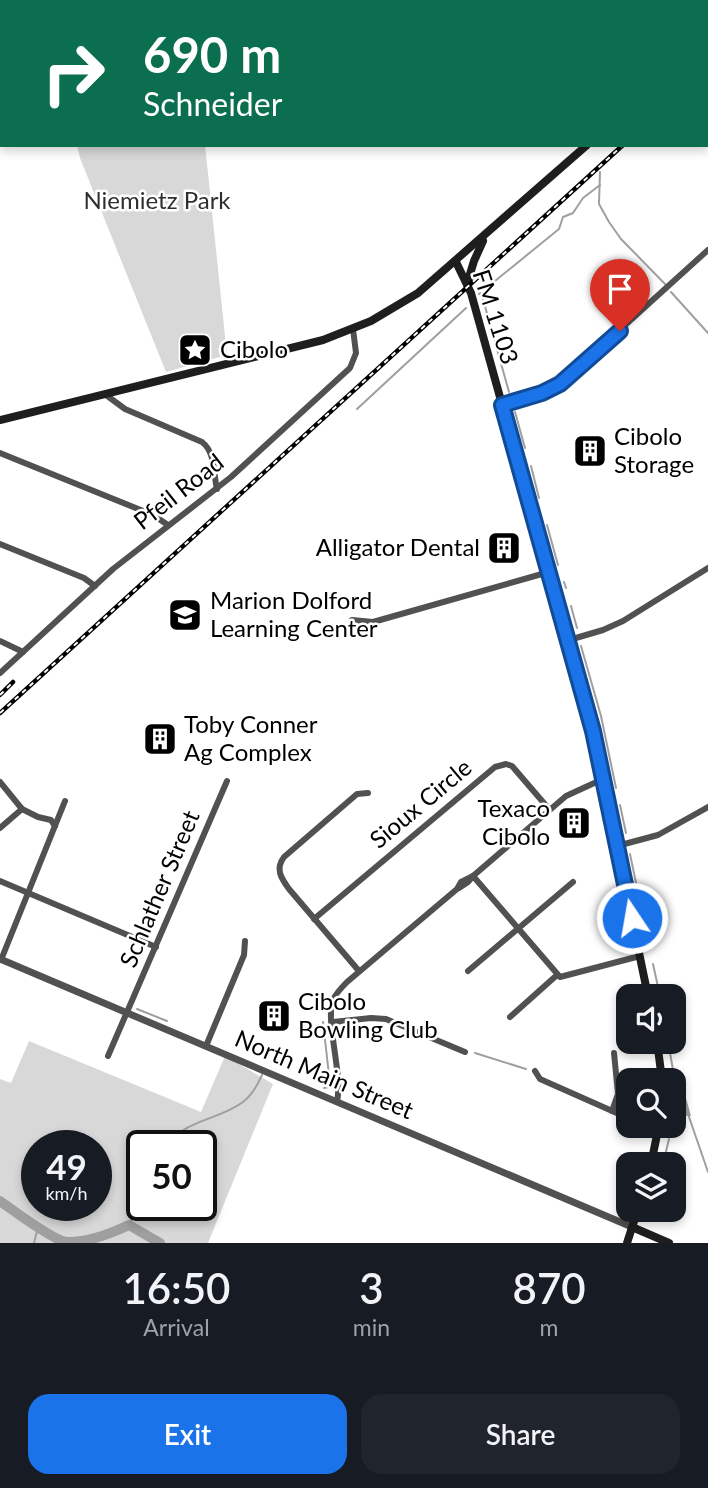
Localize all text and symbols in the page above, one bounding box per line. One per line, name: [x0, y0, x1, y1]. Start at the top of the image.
text: 690 m: [143, 25, 281, 83]
icon: right: [28, 28, 119, 119]
text: Schneider: [143, 84, 282, 123]
park label: Niemietz Park: [83, 185, 231, 214]
pin: [590, 259, 650, 331]
street label: FM 1103: [468, 266, 525, 367]
icon: arrive: [601, 270, 639, 308]
place icon: Cibolo: [176, 331, 214, 369]
place label: Cibolo: [220, 334, 288, 363]
place label: Cibolo Storage: [614, 421, 694, 478]
building icon: Cibolo Storage: [571, 432, 609, 470]
street label: Pfeil Road: [127, 447, 229, 535]
building icon: Alligator Dental: [485, 529, 523, 567]
place label: Alligator Dental: [316, 532, 480, 561]
place label: Marion Dolford Learning Center: [210, 585, 378, 642]
school or university icon: Marion Dolford Learning Center: [166, 596, 204, 634]
place label: Toby Conner Ag Complex: [184, 709, 318, 766]
building icon: Toby Conner Ag Complex: [141, 720, 179, 758]
street label: Sioux Circle: [363, 752, 477, 854]
place label: Texaco Cibolo: [478, 793, 550, 850]
building icon: Texaco Cibolo: [555, 804, 593, 842]
street label: Schlather Street: [113, 805, 205, 971]
position arrow: [595, 881, 669, 955]
map controls: [616, 984, 686, 1222]
button: sound: [616, 984, 686, 1054]
place label: Cibolo Bowling Club: [298, 986, 438, 1043]
building icon: Cibolo Bowling Club: [255, 997, 293, 1035]
street label: North Main Street: [231, 1023, 418, 1124]
button: search: [616, 1068, 686, 1138]
speed limit sign: 50: [126, 1130, 217, 1221]
text: 49: [46, 1145, 87, 1187]
button: layers: [616, 1152, 686, 1222]
text: km/h: [45, 1182, 88, 1204]
text: 16:50: [122, 1263, 230, 1313]
text: 3: [359, 1263, 384, 1313]
text: 870: [513, 1263, 586, 1313]
text: Arrival: [143, 1313, 210, 1341]
text: min: [353, 1313, 390, 1341]
text: m: [540, 1313, 559, 1341]
button: Exit: [28, 1394, 347, 1474]
button: Share: [361, 1394, 680, 1474]

